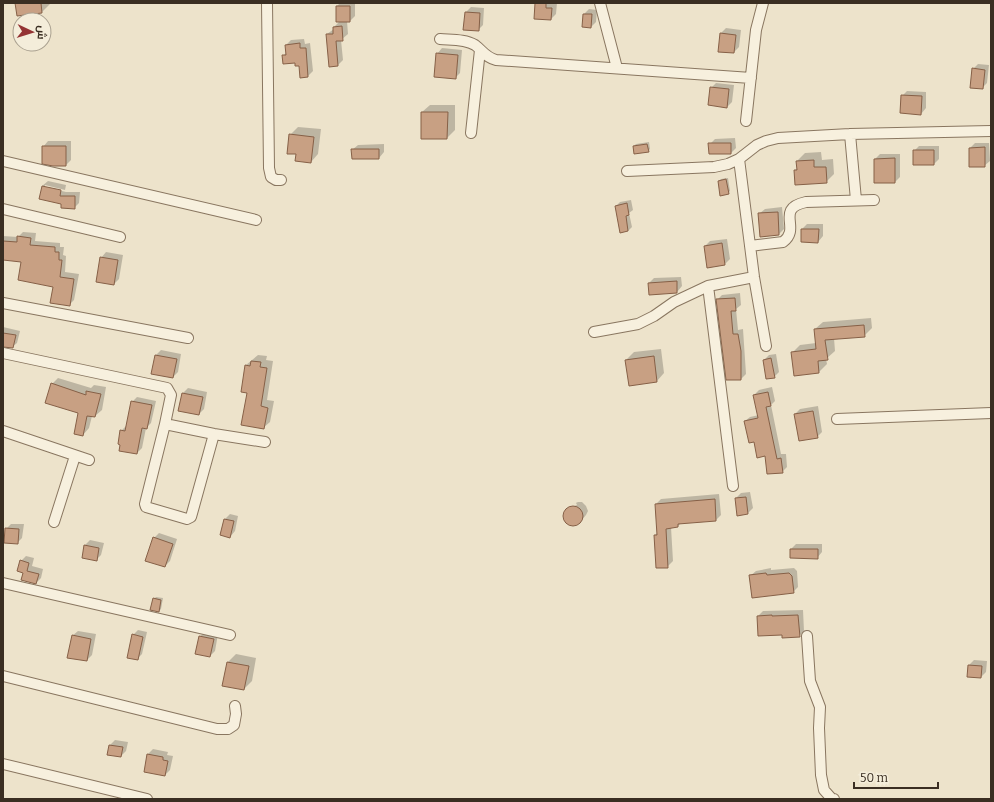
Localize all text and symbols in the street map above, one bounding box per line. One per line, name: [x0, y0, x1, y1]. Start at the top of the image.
north arrow: [12, 12, 52, 52]
text: ش: [35, 25, 48, 40]
scale bar: [854, 764, 938, 790]
text: 50 m: [860, 771, 889, 785]

